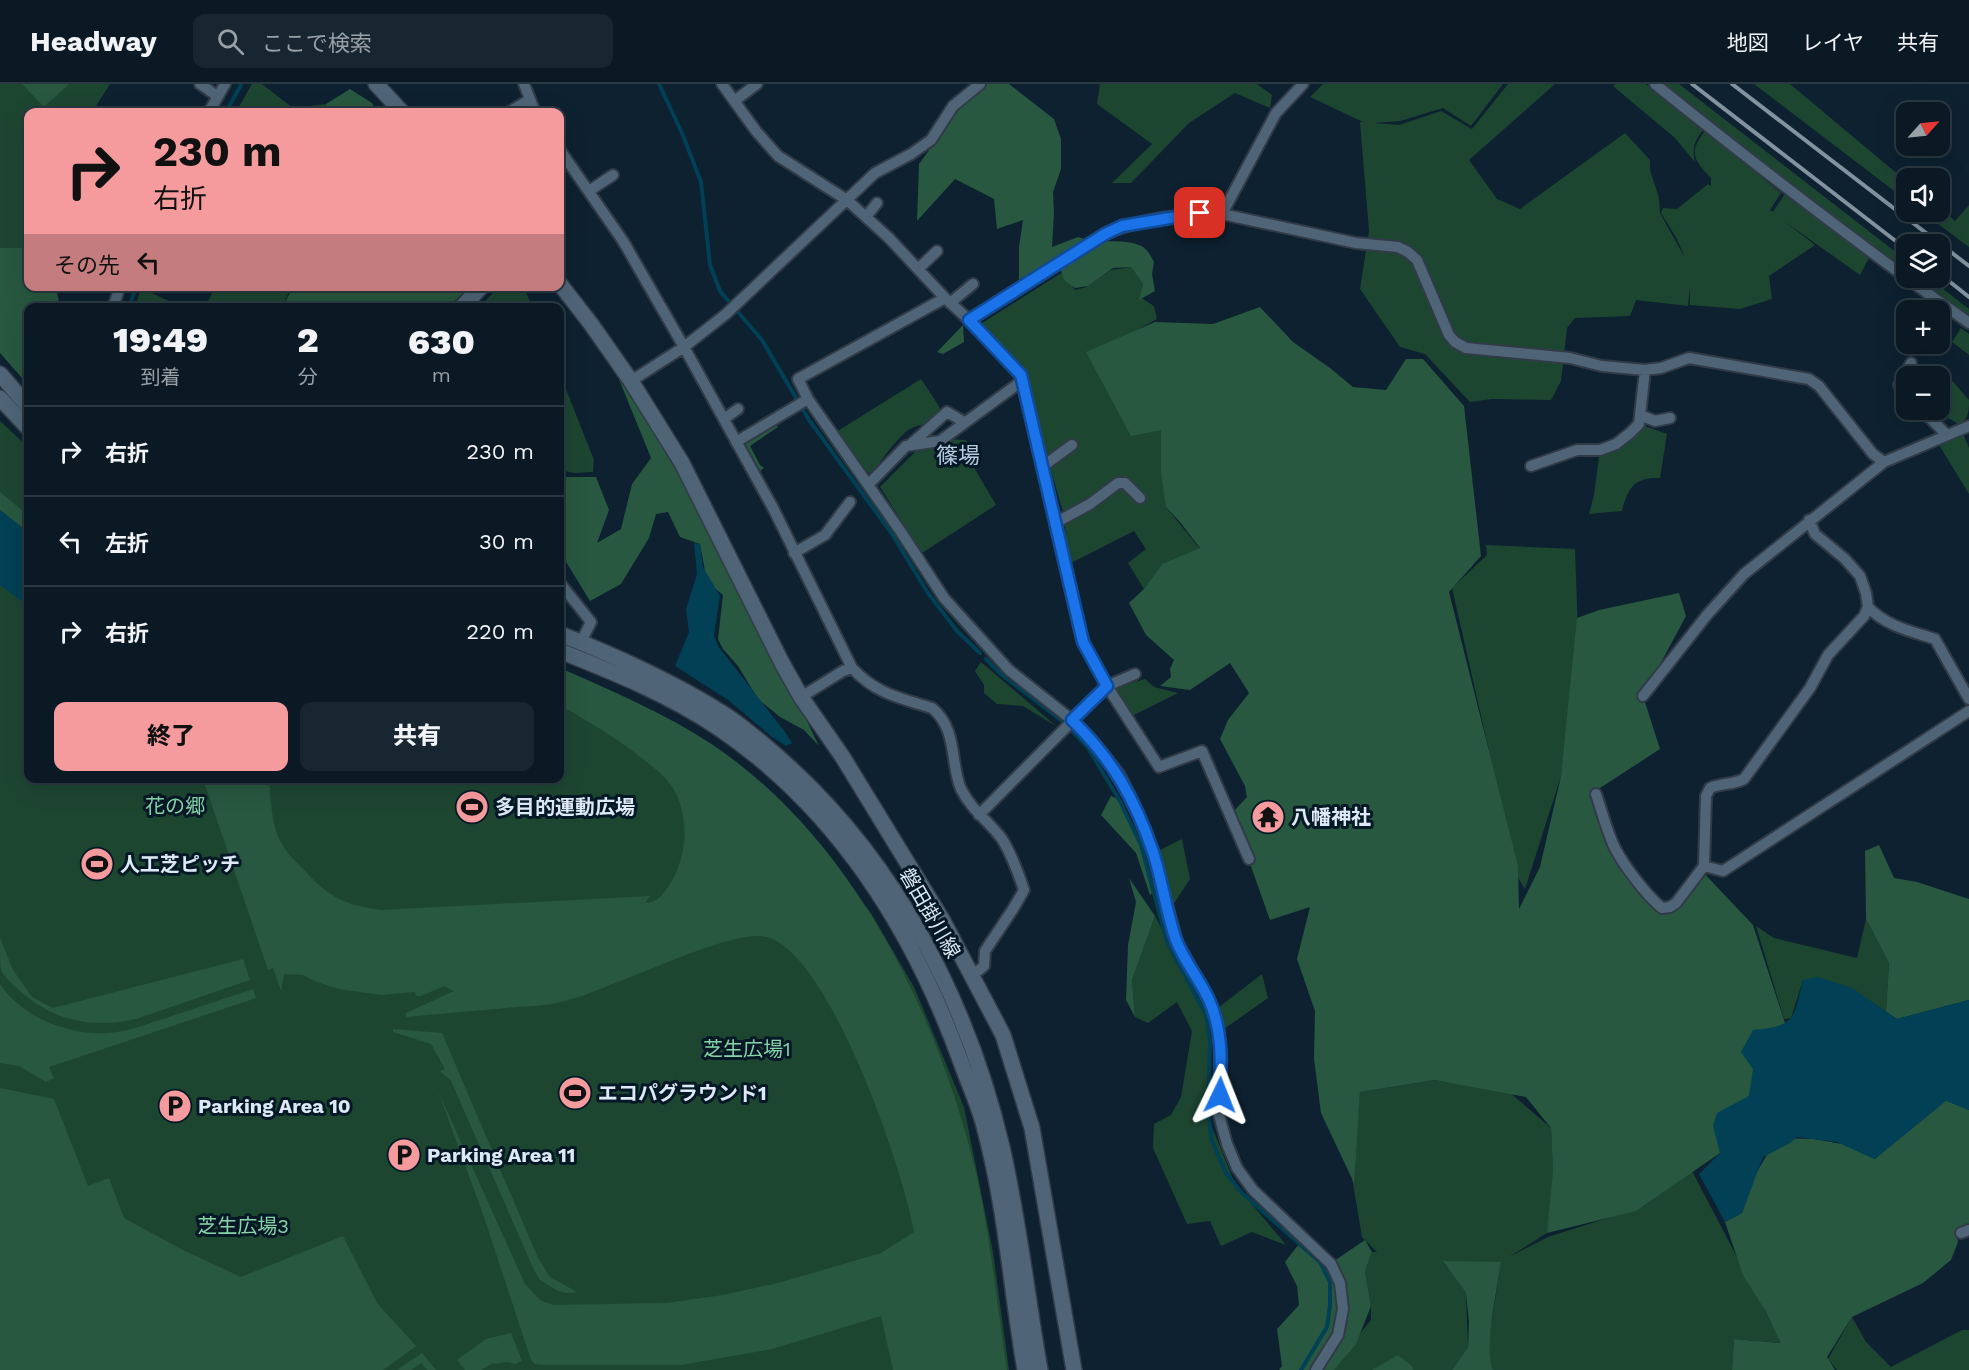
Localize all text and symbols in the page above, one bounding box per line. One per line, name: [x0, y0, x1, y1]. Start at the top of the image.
search box: [193, 14, 613, 68]
text: Headway: [30, 25, 157, 58]
icon: search: [214, 25, 247, 58]
text: 地図: [1727, 30, 1769, 55]
text: レイヤ: [1802, 30, 1864, 55]
text: 共有: [1897, 30, 1939, 55]
text: ここで検索: [262, 31, 372, 56]
north arrow: [1896, 102, 1950, 156]
map controls: [1896, 102, 1950, 420]
text: 230 m: [153, 127, 282, 176]
icon: right: [54, 132, 132, 210]
button: sound: [1896, 168, 1950, 222]
text: 右折: [153, 183, 207, 215]
pin: [1174, 187, 1225, 238]
icon: arrive: [1183, 196, 1216, 229]
button: layers: [1896, 234, 1950, 288]
icon: left: [132, 246, 165, 279]
text: その先: [54, 253, 120, 278]
button: +: [1896, 300, 1950, 354]
text: 19:49: [113, 319, 208, 361]
text: 2: [297, 319, 319, 361]
text: 630: [408, 321, 475, 363]
text: m: [432, 363, 451, 387]
text: 到着: [141, 365, 181, 389]
text: 分: [298, 365, 318, 389]
button: −: [1896, 366, 1950, 420]
icon: right: [54, 435, 87, 468]
text: 230 m: [466, 439, 534, 464]
text: 右折: [105, 441, 149, 466]
district label: 篠場: [936, 443, 980, 468]
icon: left: [54, 525, 87, 558]
text: 30 m: [479, 529, 534, 554]
text: 左折: [105, 531, 149, 556]
icon: right: [54, 615, 87, 648]
text: 220 m: [466, 619, 534, 644]
text: 右折: [105, 621, 149, 646]
button: 終了: [54, 702, 288, 771]
button: 共有: [300, 702, 534, 771]
sports icon: 多目的運動広場: [454, 789, 490, 825]
park label: 花の郷: [145, 794, 205, 818]
place label: 多目的運動広場: [495, 795, 635, 819]
temple icon: 八幡神社: [1250, 799, 1286, 835]
place label: 八幡神社: [1291, 805, 1371, 829]
sports icon: 人工芝ピッチ: [79, 846, 115, 882]
place label: 人工芝ピッチ: [120, 852, 240, 876]
street label: 磐田掛川線: [895, 864, 965, 962]
park label: 芝生広場1: [703, 1037, 791, 1061]
position arrow: [1188, 1063, 1252, 1127]
sports icon: エコパグラウンド1: [557, 1075, 593, 1111]
place label: エコパグラウンド1: [598, 1081, 767, 1105]
parking icon: Parking Area 10: [157, 1088, 193, 1124]
place label: Parking Area 10: [198, 1094, 351, 1118]
parking icon: Parking Area 11: [386, 1137, 422, 1173]
place label: Parking Area 11: [427, 1143, 575, 1167]
park label: 芝生広場3: [197, 1214, 289, 1238]

